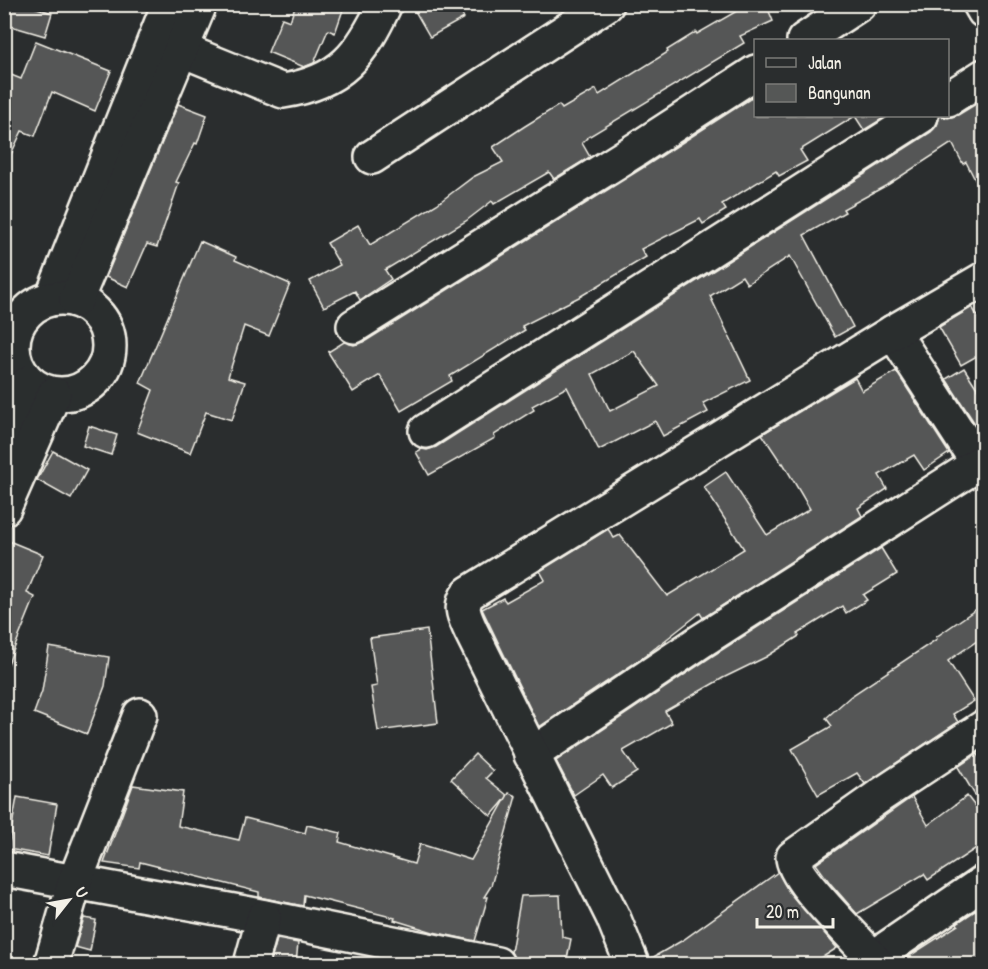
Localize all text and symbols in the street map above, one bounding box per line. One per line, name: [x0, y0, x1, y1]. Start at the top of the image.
legend: [754, 39, 949, 117]
text: Jalan: [808, 50, 842, 75]
text: Bangunan: [808, 80, 871, 105]
north arrow: [39, 870, 99, 930]
text: U: [70, 883, 94, 902]
scale bar: [757, 891, 834, 929]
text: 20 m: [766, 899, 799, 924]

